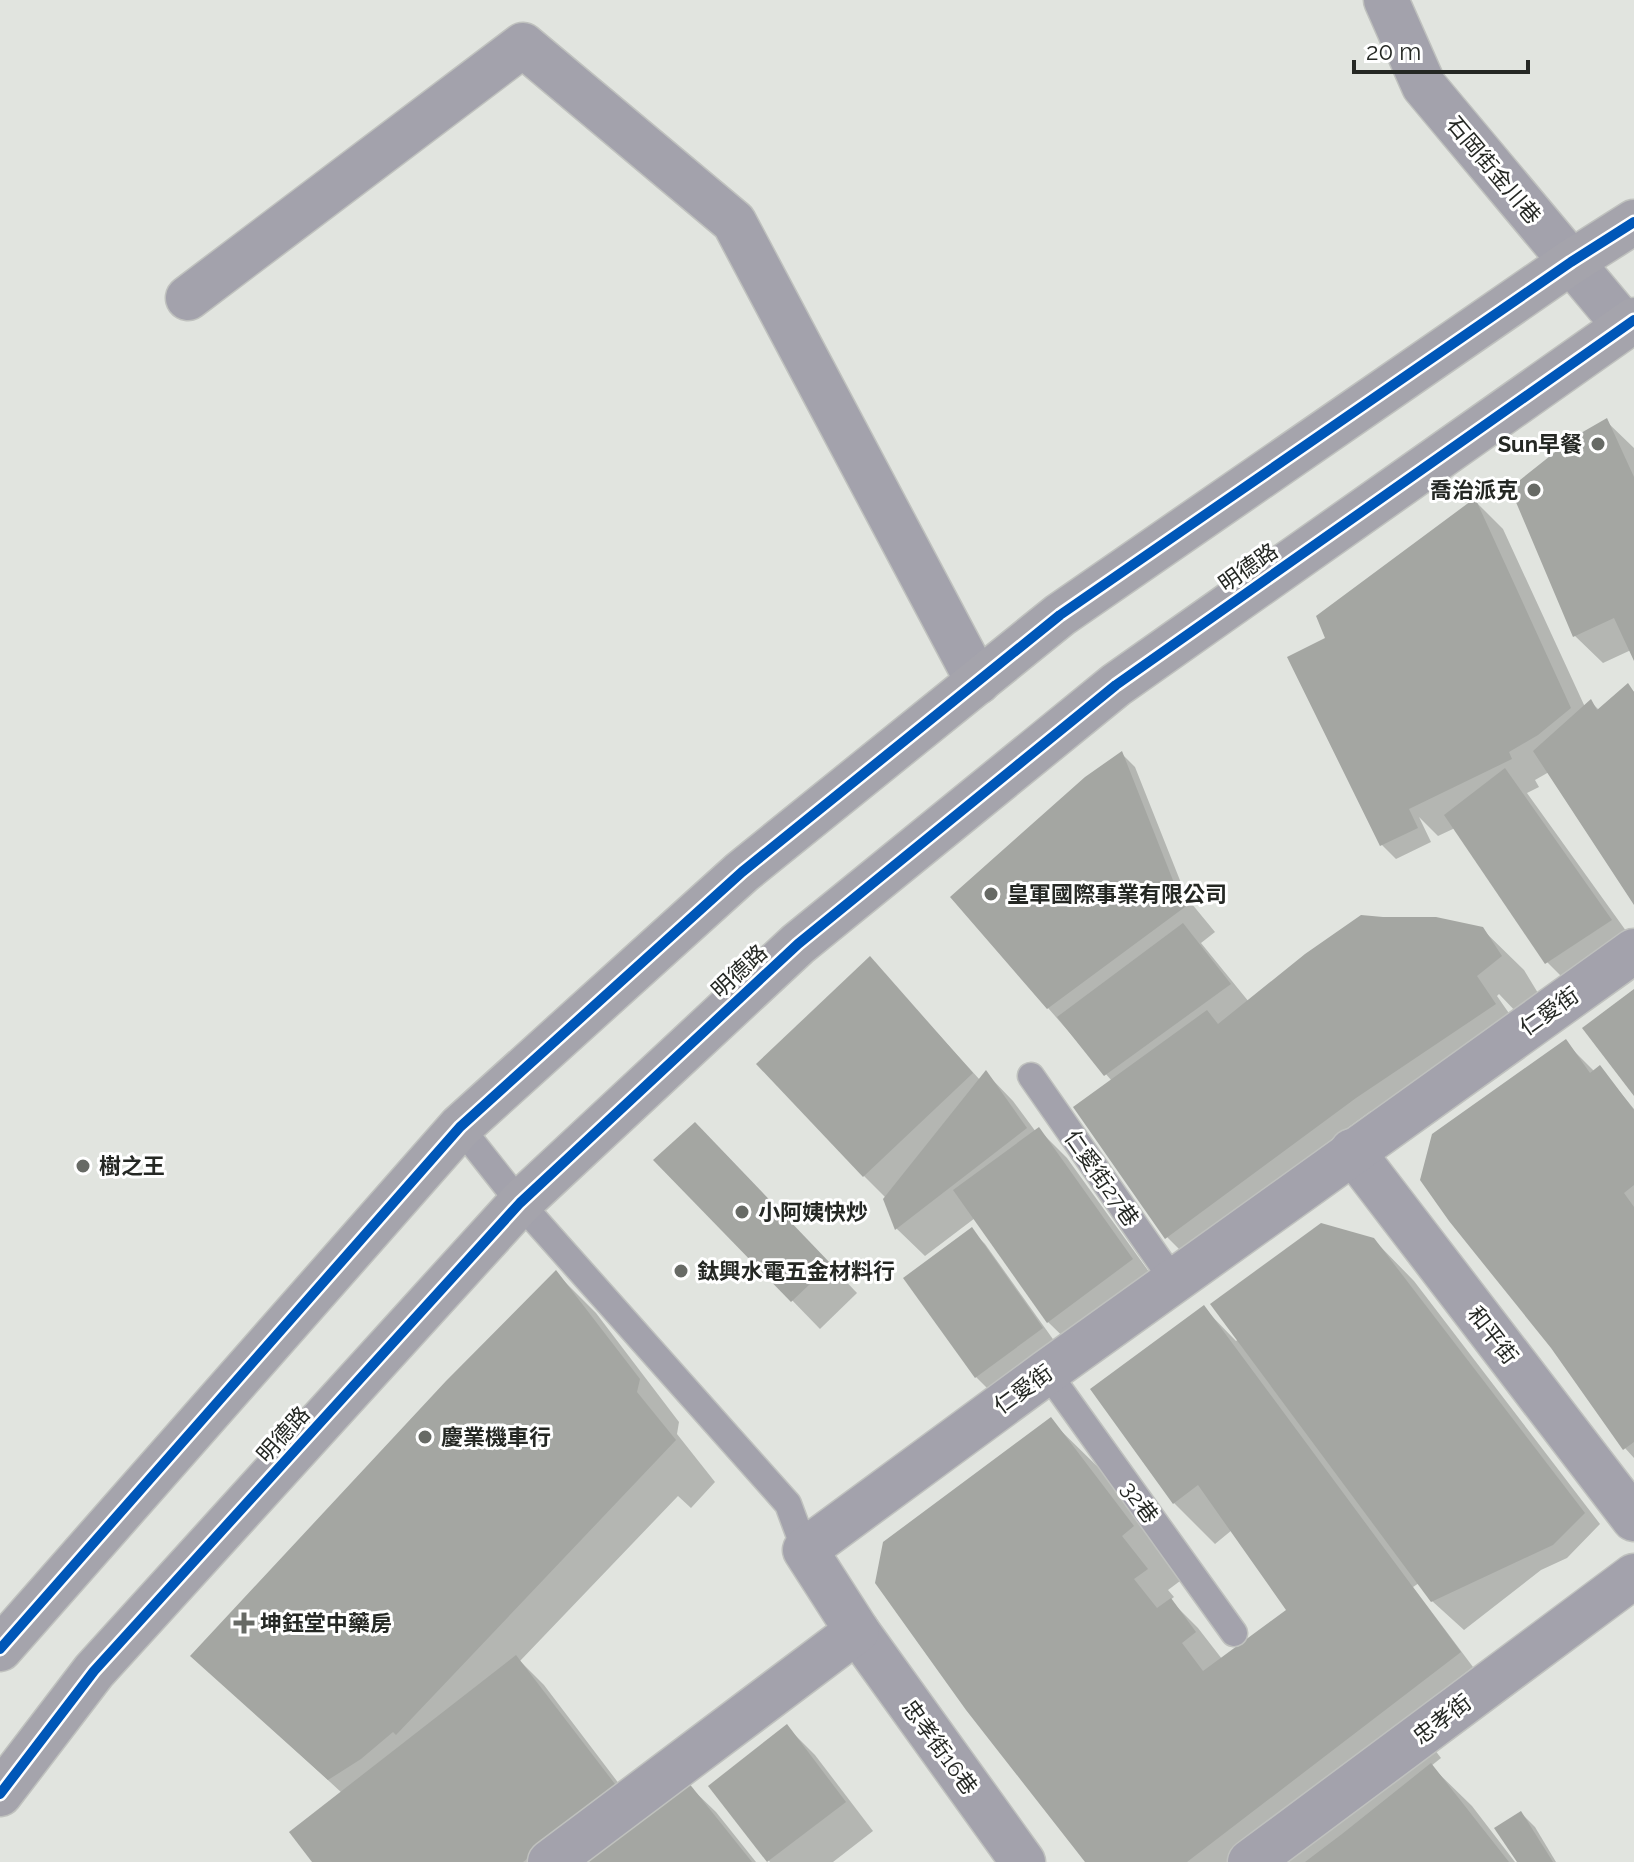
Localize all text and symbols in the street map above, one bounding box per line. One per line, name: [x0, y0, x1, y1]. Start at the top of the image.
scale bar: [1354, 24, 1528, 74]
text: 20 m: [1366, 37, 1421, 66]
street label: 石岡街金川巷: [1442, 111, 1546, 229]
place label: Sun早餐: [1498, 431, 1582, 457]
marker: Sun早餐: [1589, 435, 1607, 453]
place label: 喬治派克: [1430, 477, 1518, 503]
marker: 喬治派克: [1525, 481, 1543, 499]
street label: 明德路: [1214, 537, 1282, 597]
place label: 皇軍國際事業有限公司: [1007, 881, 1227, 907]
marker: 皇軍國際事業有限公司: [982, 885, 1000, 903]
street label: 明德路: [706, 939, 772, 1003]
street label: 仁愛街: [1515, 981, 1583, 1041]
street label: 仁愛街27巷: [1059, 1125, 1145, 1231]
place label: 樹之王: [99, 1153, 165, 1179]
marker: 樹之王: [74, 1157, 92, 1175]
place label: 小阿姨快炒: [758, 1199, 868, 1225]
marker: 小阿姨快炒: [733, 1203, 751, 1221]
place label: 鈦興水電五金材料行: [697, 1258, 895, 1284]
marker: 鈦興水電五金材料行: [672, 1262, 690, 1280]
street label: 和平街: [1462, 1301, 1524, 1369]
street label: 仁愛街: [989, 1359, 1057, 1419]
street label: 明德路: [251, 1401, 315, 1467]
place label: 慶業機車行: [441, 1424, 551, 1450]
marker: 慶業機車行: [416, 1428, 434, 1446]
street label: 32巷: [1116, 1476, 1164, 1528]
place label: 坤鈺堂中藥房: [260, 1610, 392, 1636]
marker: 坤鈺堂中藥房: [235, 1614, 253, 1632]
street label: 忠孝街: [1408, 1689, 1476, 1749]
street label: 忠孝街16巷: [897, 1695, 983, 1799]

